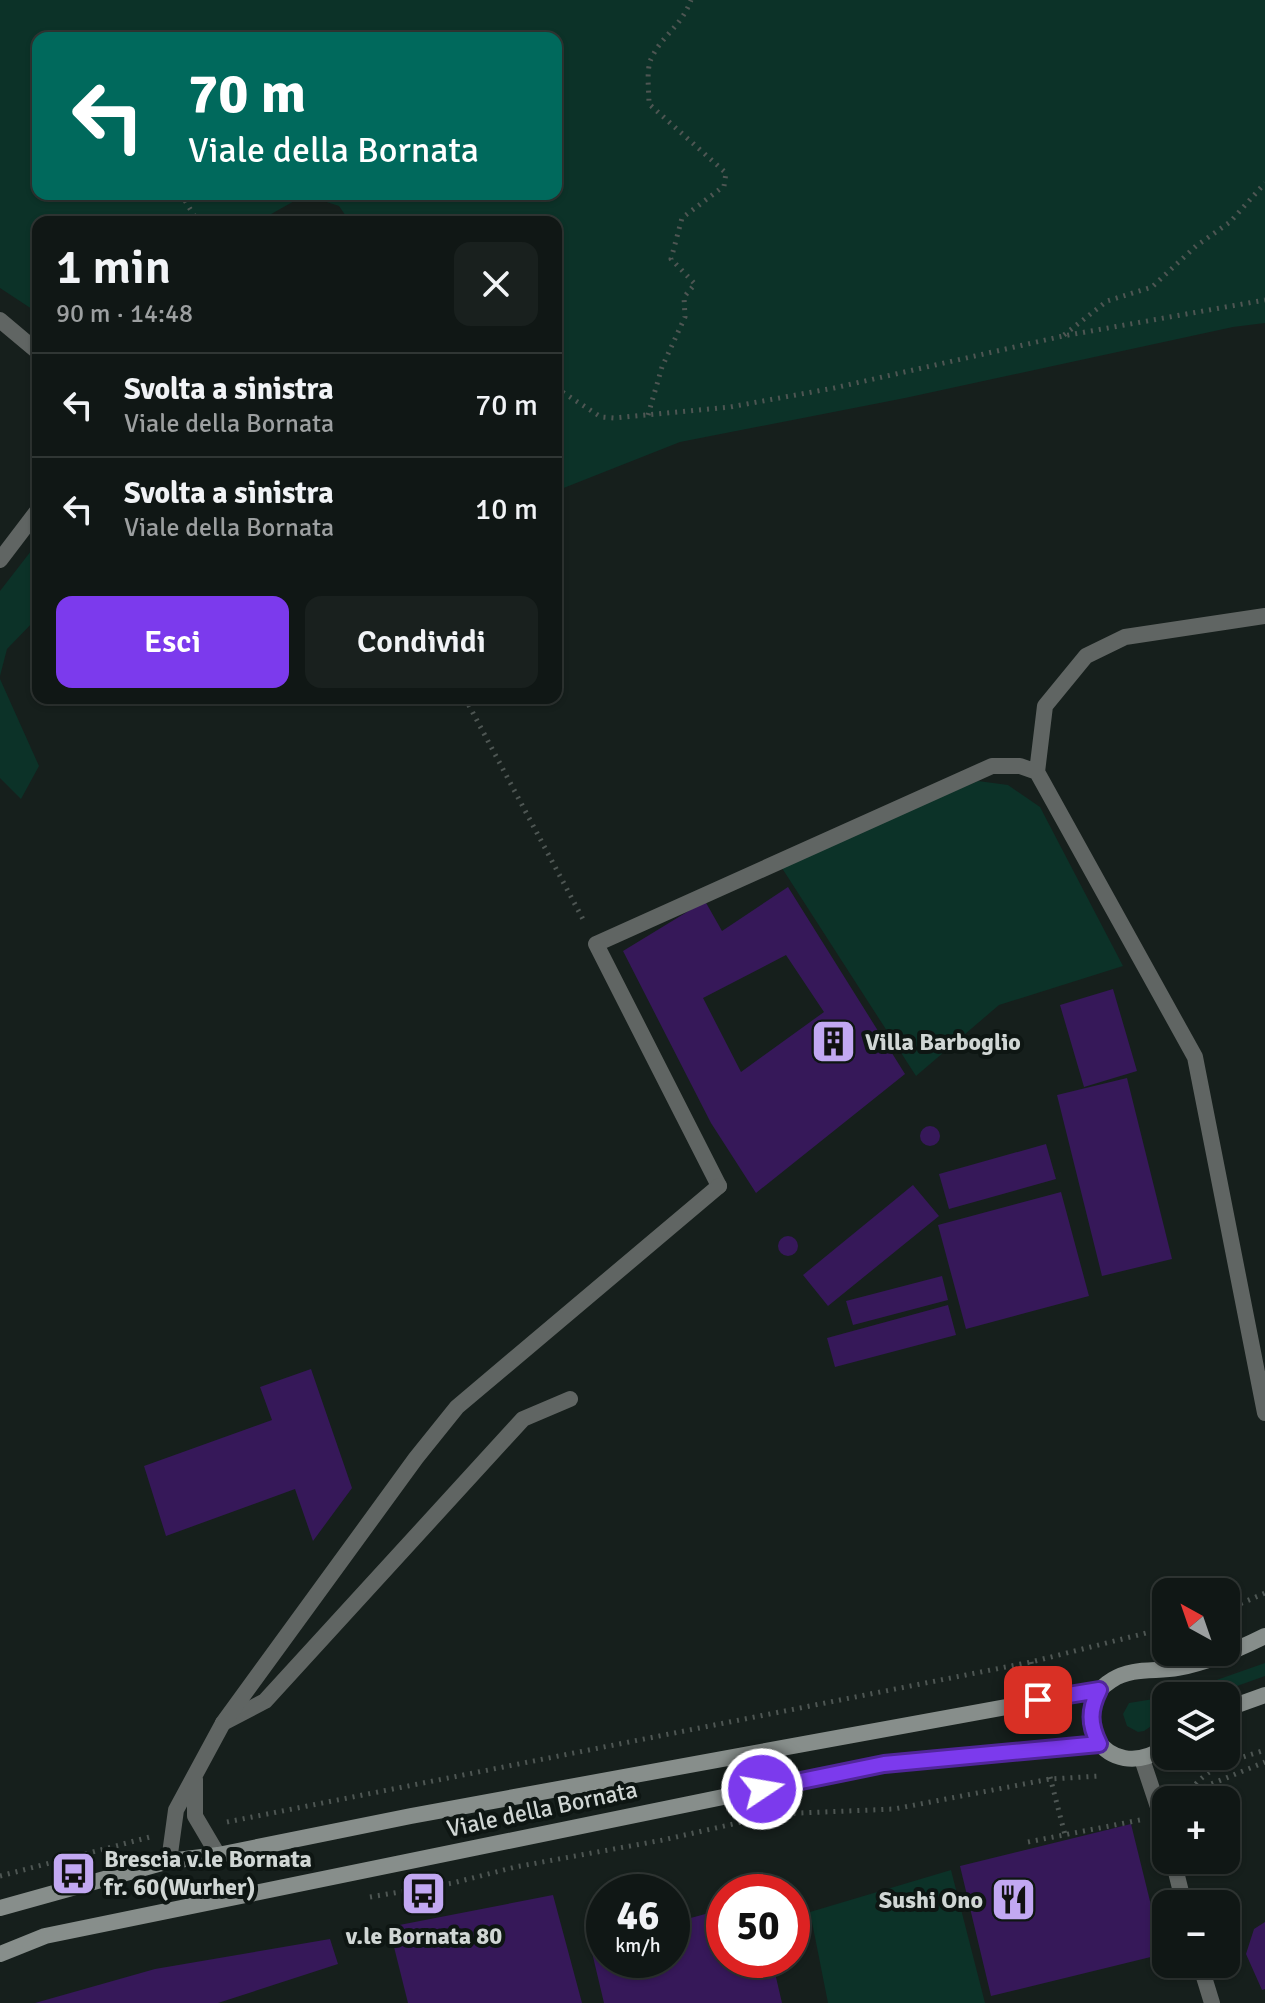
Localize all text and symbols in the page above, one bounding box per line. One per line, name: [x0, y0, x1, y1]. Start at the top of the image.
text: 70 m: [188, 59, 306, 128]
icon: left: [56, 64, 160, 168]
text: Viale della Bornata: [188, 128, 479, 173]
text: 1 min: [56, 238, 171, 297]
button: close: [454, 242, 538, 326]
text: 90 m · 14:48: [56, 298, 193, 330]
text: Svolta a sinistra: [124, 371, 334, 408]
icon: left: [56, 383, 100, 427]
text: 70 m: [475, 387, 538, 424]
text: Viale della Bornata: [124, 408, 334, 440]
text: Svolta a sinistra: [124, 475, 334, 512]
icon: left: [56, 487, 100, 531]
text: 10 m: [475, 491, 538, 528]
text: Viale della Bornata: [124, 512, 334, 544]
button: Esci: [56, 596, 289, 688]
button: Condividi: [305, 596, 538, 688]
building icon: Villa Barboglio: [810, 1018, 858, 1066]
place label: Villa Barboglio: [865, 1027, 1021, 1057]
north arrow: [1152, 1578, 1240, 1666]
map controls: [1152, 1578, 1240, 1978]
pin: [1004, 1666, 1072, 1734]
icon: arrive: [1016, 1678, 1060, 1722]
button: layers: [1152, 1682, 1240, 1770]
position arrow: [720, 1747, 804, 1831]
street label: Viale della Bornata: [444, 1774, 640, 1844]
button: +: [1152, 1786, 1240, 1874]
place label: Brescia v.le Bornata fr. 60(Wurher): [103, 1844, 312, 1902]
bus stop icon: Brescia v.le Bornata fr. 60(Wurher): [49, 1849, 97, 1897]
bus stop icon: v.le Bornata 80: [400, 1870, 448, 1918]
speed limit sign: 50: [706, 1874, 810, 1978]
restaurant icon: Sushi Ono: [990, 1876, 1038, 1924]
place label: Sushi Ono: [879, 1885, 983, 1915]
button: −: [1152, 1890, 1240, 1978]
text: 46: [616, 1891, 660, 1941]
place label: v.le Bornata 80: [345, 1921, 502, 1951]
text: km/h: [615, 1933, 661, 1958]

